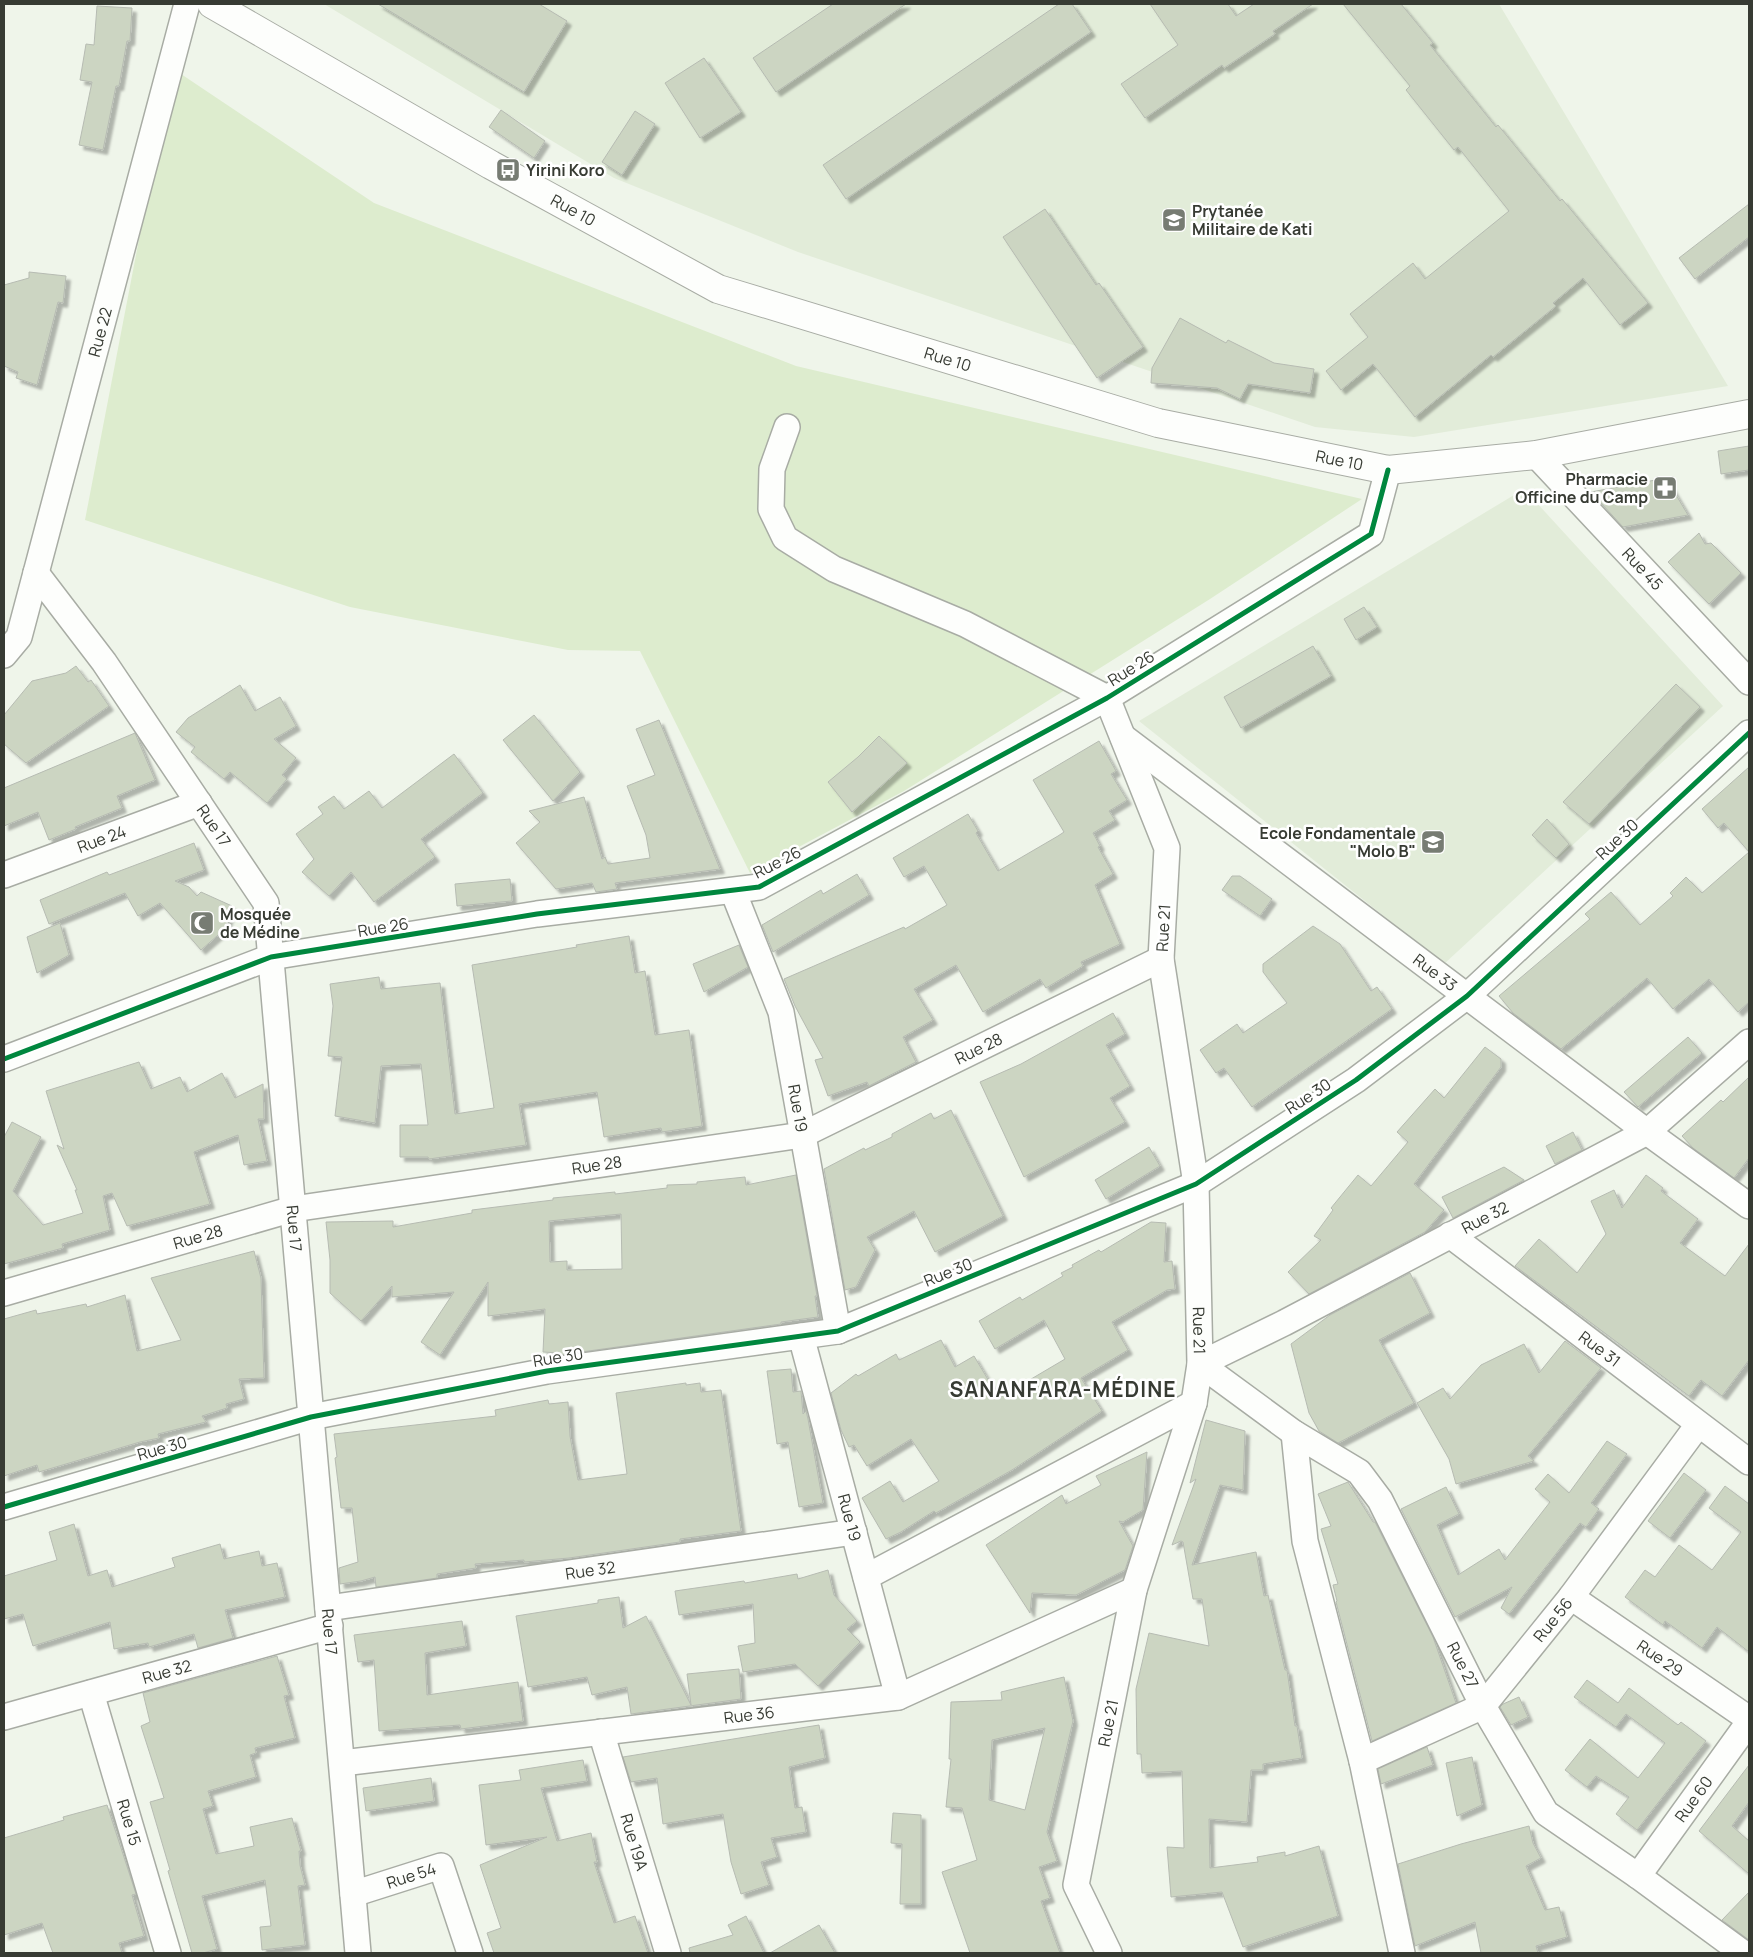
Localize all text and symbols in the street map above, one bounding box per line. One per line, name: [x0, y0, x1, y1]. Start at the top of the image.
bus stop icon: Yirini Koro: [495, 157, 521, 183]
place label: Yirini Koro: [526, 159, 605, 181]
street label: Rue 10: [547, 189, 600, 231]
place label: Prytanée Militaire de Kati: [1192, 200, 1313, 240]
school or university icon: Prytanée Militaire de Kati: [1161, 207, 1187, 233]
street label: Rue 22: [83, 305, 117, 359]
street label: Rue 10: [922, 341, 974, 377]
street label: Rue 10: [1314, 444, 1365, 476]
place label: Pharmacie Officine du Camp: [1515, 468, 1648, 508]
pharmacy icon: Pharmacie Officine du Camp: [1652, 475, 1678, 501]
street label: Rue 45: [1617, 543, 1668, 595]
street label: Rue 26: [1103, 645, 1159, 691]
street label: Rue 17: [192, 800, 236, 851]
street label: Rue 30: [1591, 814, 1643, 864]
street label: Rue 24: [74, 820, 129, 858]
place label: Ecole Fondamentale "Molo B": [1260, 822, 1416, 862]
school or university icon: Ecole Fondamentale "Molo B": [1420, 829, 1446, 855]
street label: Rue 26: [749, 841, 805, 883]
place label: Mosquée de Médine: [220, 903, 300, 943]
street label: Rue 21: [1151, 904, 1175, 952]
mosque icon: Mosquée de Médine: [189, 910, 215, 936]
street label: Rue 26: [356, 912, 410, 942]
street label: Rue 33: [1409, 949, 1462, 996]
street label: Rue 28: [951, 1027, 1006, 1069]
street label: Rue 30: [1281, 1073, 1335, 1119]
street label: Rue 19: [783, 1083, 813, 1134]
street label: Rue 28: [570, 1150, 623, 1179]
street label: Rue 32: [1458, 1196, 1512, 1239]
street label: Rue 17: [282, 1204, 307, 1252]
street label: Rue 28: [171, 1219, 225, 1254]
street label: Rue 30: [920, 1252, 976, 1292]
street label: Rue 21: [1188, 1307, 1211, 1355]
street label: Rue 31: [1574, 1326, 1625, 1372]
street label: Rue 30: [531, 1342, 585, 1372]
district label: SANANFARA-MÉDINE: [949, 1375, 1177, 1403]
street label: Rue 30: [135, 1430, 189, 1466]
street label: Rue 19: [833, 1491, 867, 1544]
street label: Rue 32: [564, 1556, 617, 1585]
street label: Rue 56: [1528, 1593, 1577, 1646]
street label: Rue 17: [317, 1608, 343, 1656]
street label: Rue 29: [1633, 1635, 1687, 1682]
street label: Rue 27: [1442, 1638, 1484, 1692]
street label: Rue 32: [140, 1654, 194, 1689]
street label: Rue 21: [1093, 1698, 1123, 1748]
street label: Rue 36: [723, 1701, 776, 1729]
street label: Rue 60: [1669, 1771, 1718, 1826]
street label: Rue 15: [112, 1796, 147, 1848]
street label: Rue 19A: [615, 1811, 653, 1873]
street label: Rue 54: [384, 1857, 439, 1894]

